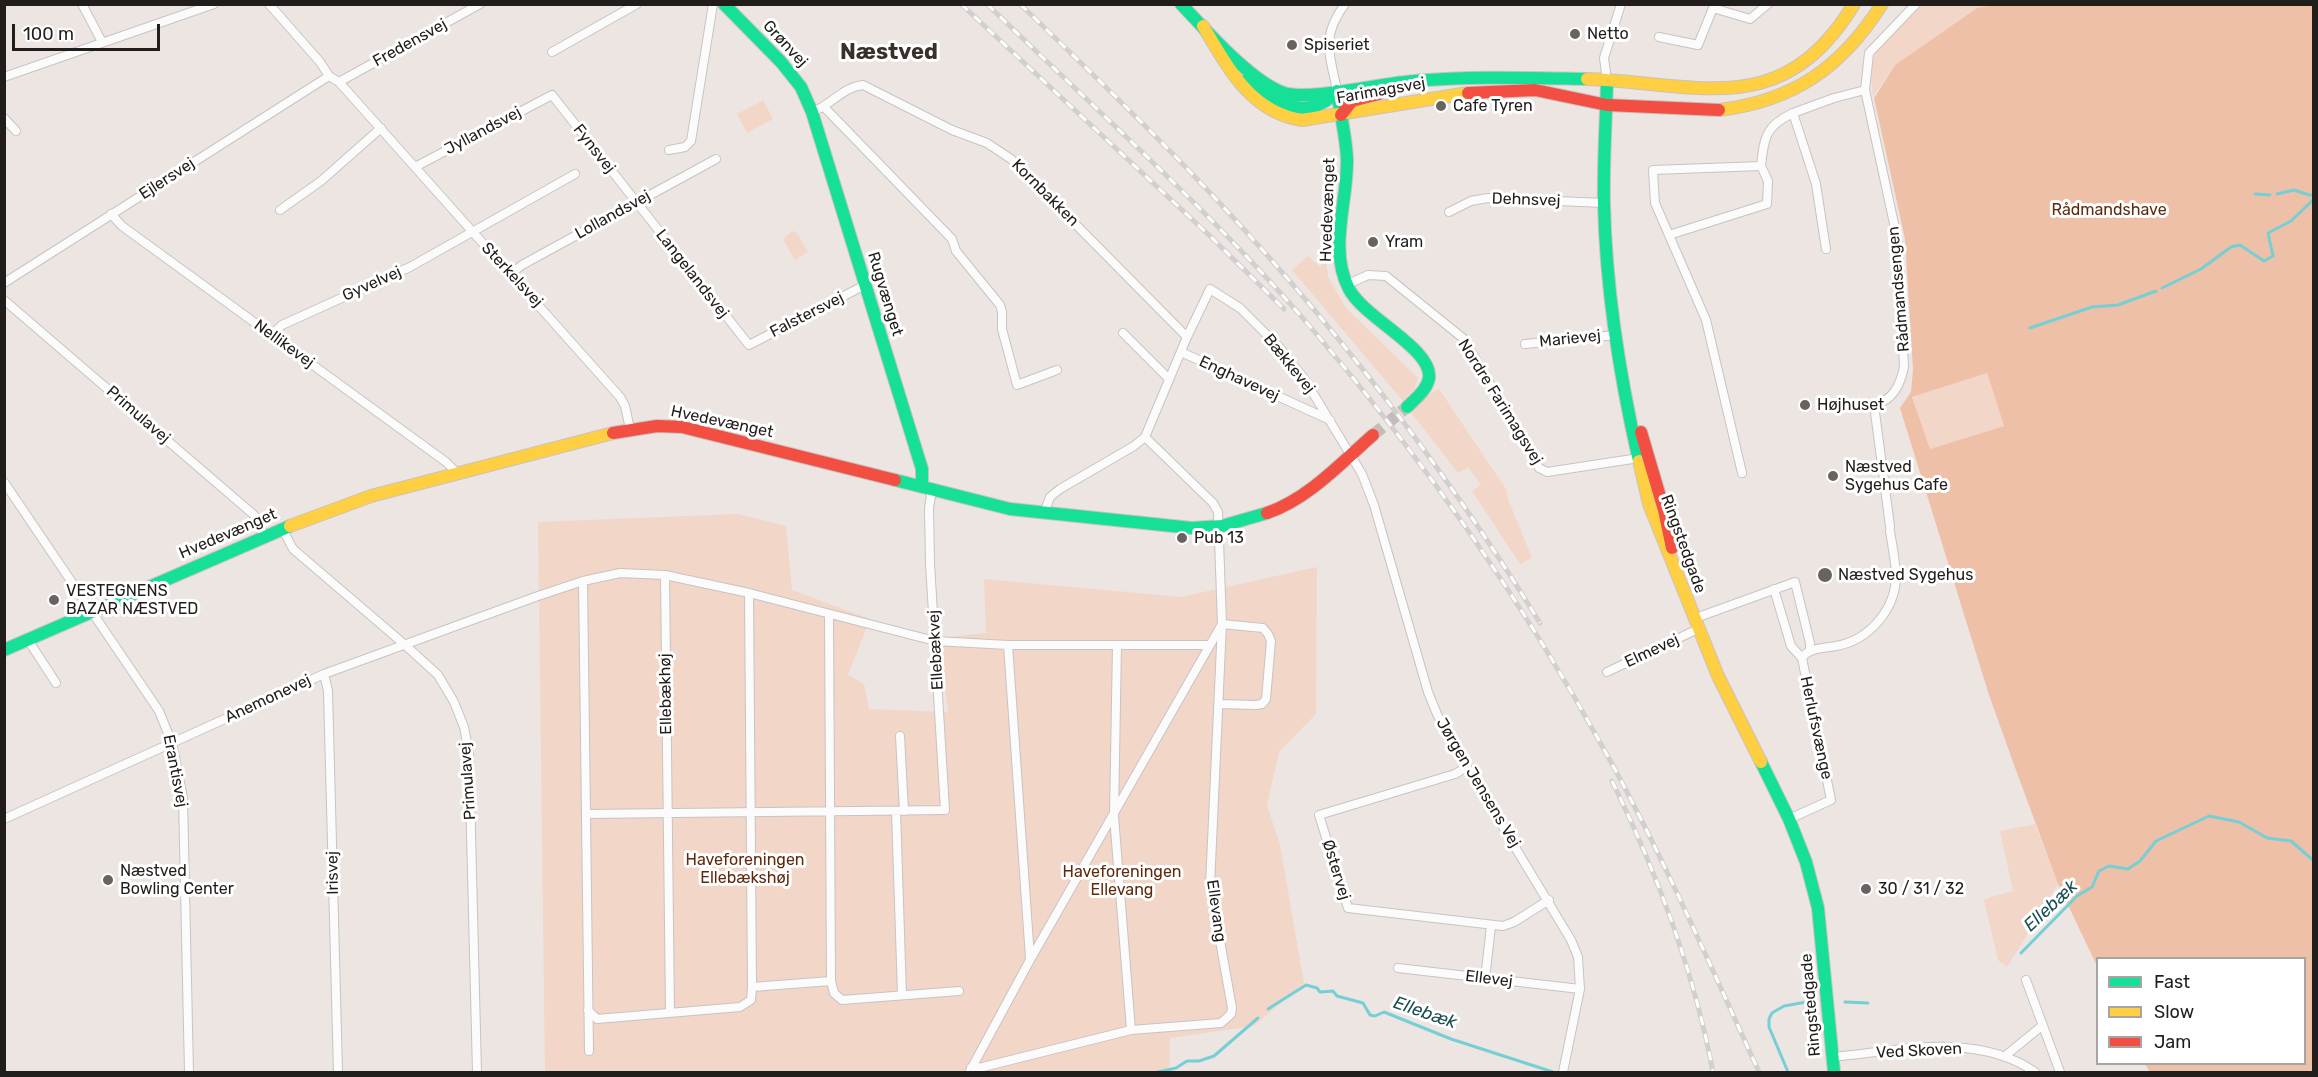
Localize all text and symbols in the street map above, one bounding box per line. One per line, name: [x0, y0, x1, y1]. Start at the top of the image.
scale bar: [15, 12, 164, 50]
street label: Fredensvej: [370, 15, 450, 71]
street label: Grønvej: [759, 17, 811, 71]
text: 100 m: [23, 23, 74, 45]
place label: Netto: [1587, 24, 1629, 44]
marker: Netto: [1568, 27, 1582, 41]
place label: Spiseriet: [1304, 35, 1370, 55]
marker: Spiseriet: [1285, 38, 1299, 52]
district label: Næstved: [840, 40, 938, 66]
street label: Farimagsvej: [1335, 74, 1427, 108]
place label: Cafe Tyren: [1453, 96, 1533, 116]
marker: Cafe Tyren: [1434, 99, 1448, 113]
street label: Jyllandsvej: [441, 103, 525, 159]
street label: Fynsvej: [569, 121, 619, 177]
street label: Ejlersvej: [136, 154, 198, 204]
street label: Kornbakken: [1007, 155, 1083, 231]
street label: Hvedevænget: [1317, 158, 1339, 262]
street label: Lollandsvej: [572, 186, 654, 244]
street label: Dehnsvej: [1491, 189, 1561, 211]
park label: Rådmandshave: [2051, 200, 2167, 220]
street label: Rådmandsengen: [1884, 225, 1914, 353]
street label: Langelandsvej: [651, 226, 733, 322]
place label: Yram: [1385, 232, 1423, 252]
marker: Yram: [1366, 235, 1380, 249]
street label: Sterkelsvej: [477, 239, 547, 311]
street label: Rugvænget: [863, 250, 907, 338]
street label: Gyvelvej: [339, 262, 405, 306]
street label: Falstersvej: [767, 288, 847, 342]
street label: Nellikevej: [250, 316, 318, 372]
street label: Marievej: [1538, 326, 1602, 352]
street label: Bækkevej: [1259, 330, 1319, 398]
street label: Nordre Farimagsvej: [1454, 336, 1546, 468]
street label: Enghavevej: [1196, 352, 1282, 406]
street label: Primulavej: [102, 382, 174, 448]
place label: Højhuset: [1817, 395, 1884, 415]
marker: Højhuset: [1798, 398, 1812, 412]
street label: Hvedevænget: [669, 402, 775, 442]
place label: Næstved Sygehus Cafe: [1845, 457, 1948, 495]
marker: Næstved Sygehus Cafe: [1826, 469, 1840, 483]
street label: Ringstedgade: [1656, 492, 1710, 596]
street label: Hvedevænget: [176, 505, 280, 563]
place label: Pub 13: [1194, 528, 1244, 548]
marker: Pub 13: [1175, 531, 1189, 545]
place label: Næstved Sygehus: [1838, 565, 1973, 585]
marker: Næstved Sygehus: [1816, 566, 1834, 584]
place label: VESTEGNENS BAZAR NÆSTVED: [66, 581, 198, 619]
marker: VESTEGNENS BAZAR NÆSTVED: [47, 593, 61, 607]
street label: Ellebækvej: [924, 610, 948, 690]
street label: Elmevej: [1622, 630, 1682, 672]
street label: Ellebækhøj: [656, 653, 676, 735]
street label: Anemonevej: [222, 671, 314, 727]
street label: Herlufsvænge: [1796, 675, 1836, 781]
street label: Jørgen Jensens Vej: [1432, 715, 1524, 851]
street label: Erantisvej: [159, 733, 191, 809]
street label: Primulavej: [456, 741, 480, 821]
street label: Østervej: [1318, 838, 1354, 902]
park label: Haveforeningen Ellebækshøj: [685, 850, 805, 888]
street label: Irisvej: [323, 851, 343, 895]
place label: Næstved Bowling Center: [120, 861, 234, 899]
park label: Haveforeningen Ellevang: [1062, 862, 1182, 900]
marker: Næstved Bowling Center: [101, 873, 115, 887]
water label: Ellebæk: [2020, 876, 2082, 936]
street label: Ellevang: [1202, 879, 1230, 943]
place label: 30 / 31 / 32: [1878, 879, 1964, 899]
marker: 30 / 31 / 32: [1859, 882, 1873, 896]
street label: Ringstedgade: [1797, 953, 1825, 1057]
legend: [2096, 957, 2306, 1065]
street label: Ellevej: [1464, 967, 1514, 991]
text: Fast: [2154, 971, 2190, 993]
water label: Ellebæk: [1390, 992, 1460, 1034]
text: Slow: [2154, 1001, 2194, 1023]
text: Jam: [2154, 1031, 2191, 1053]
street label: Ved Skoven: [1876, 1039, 1962, 1063]

